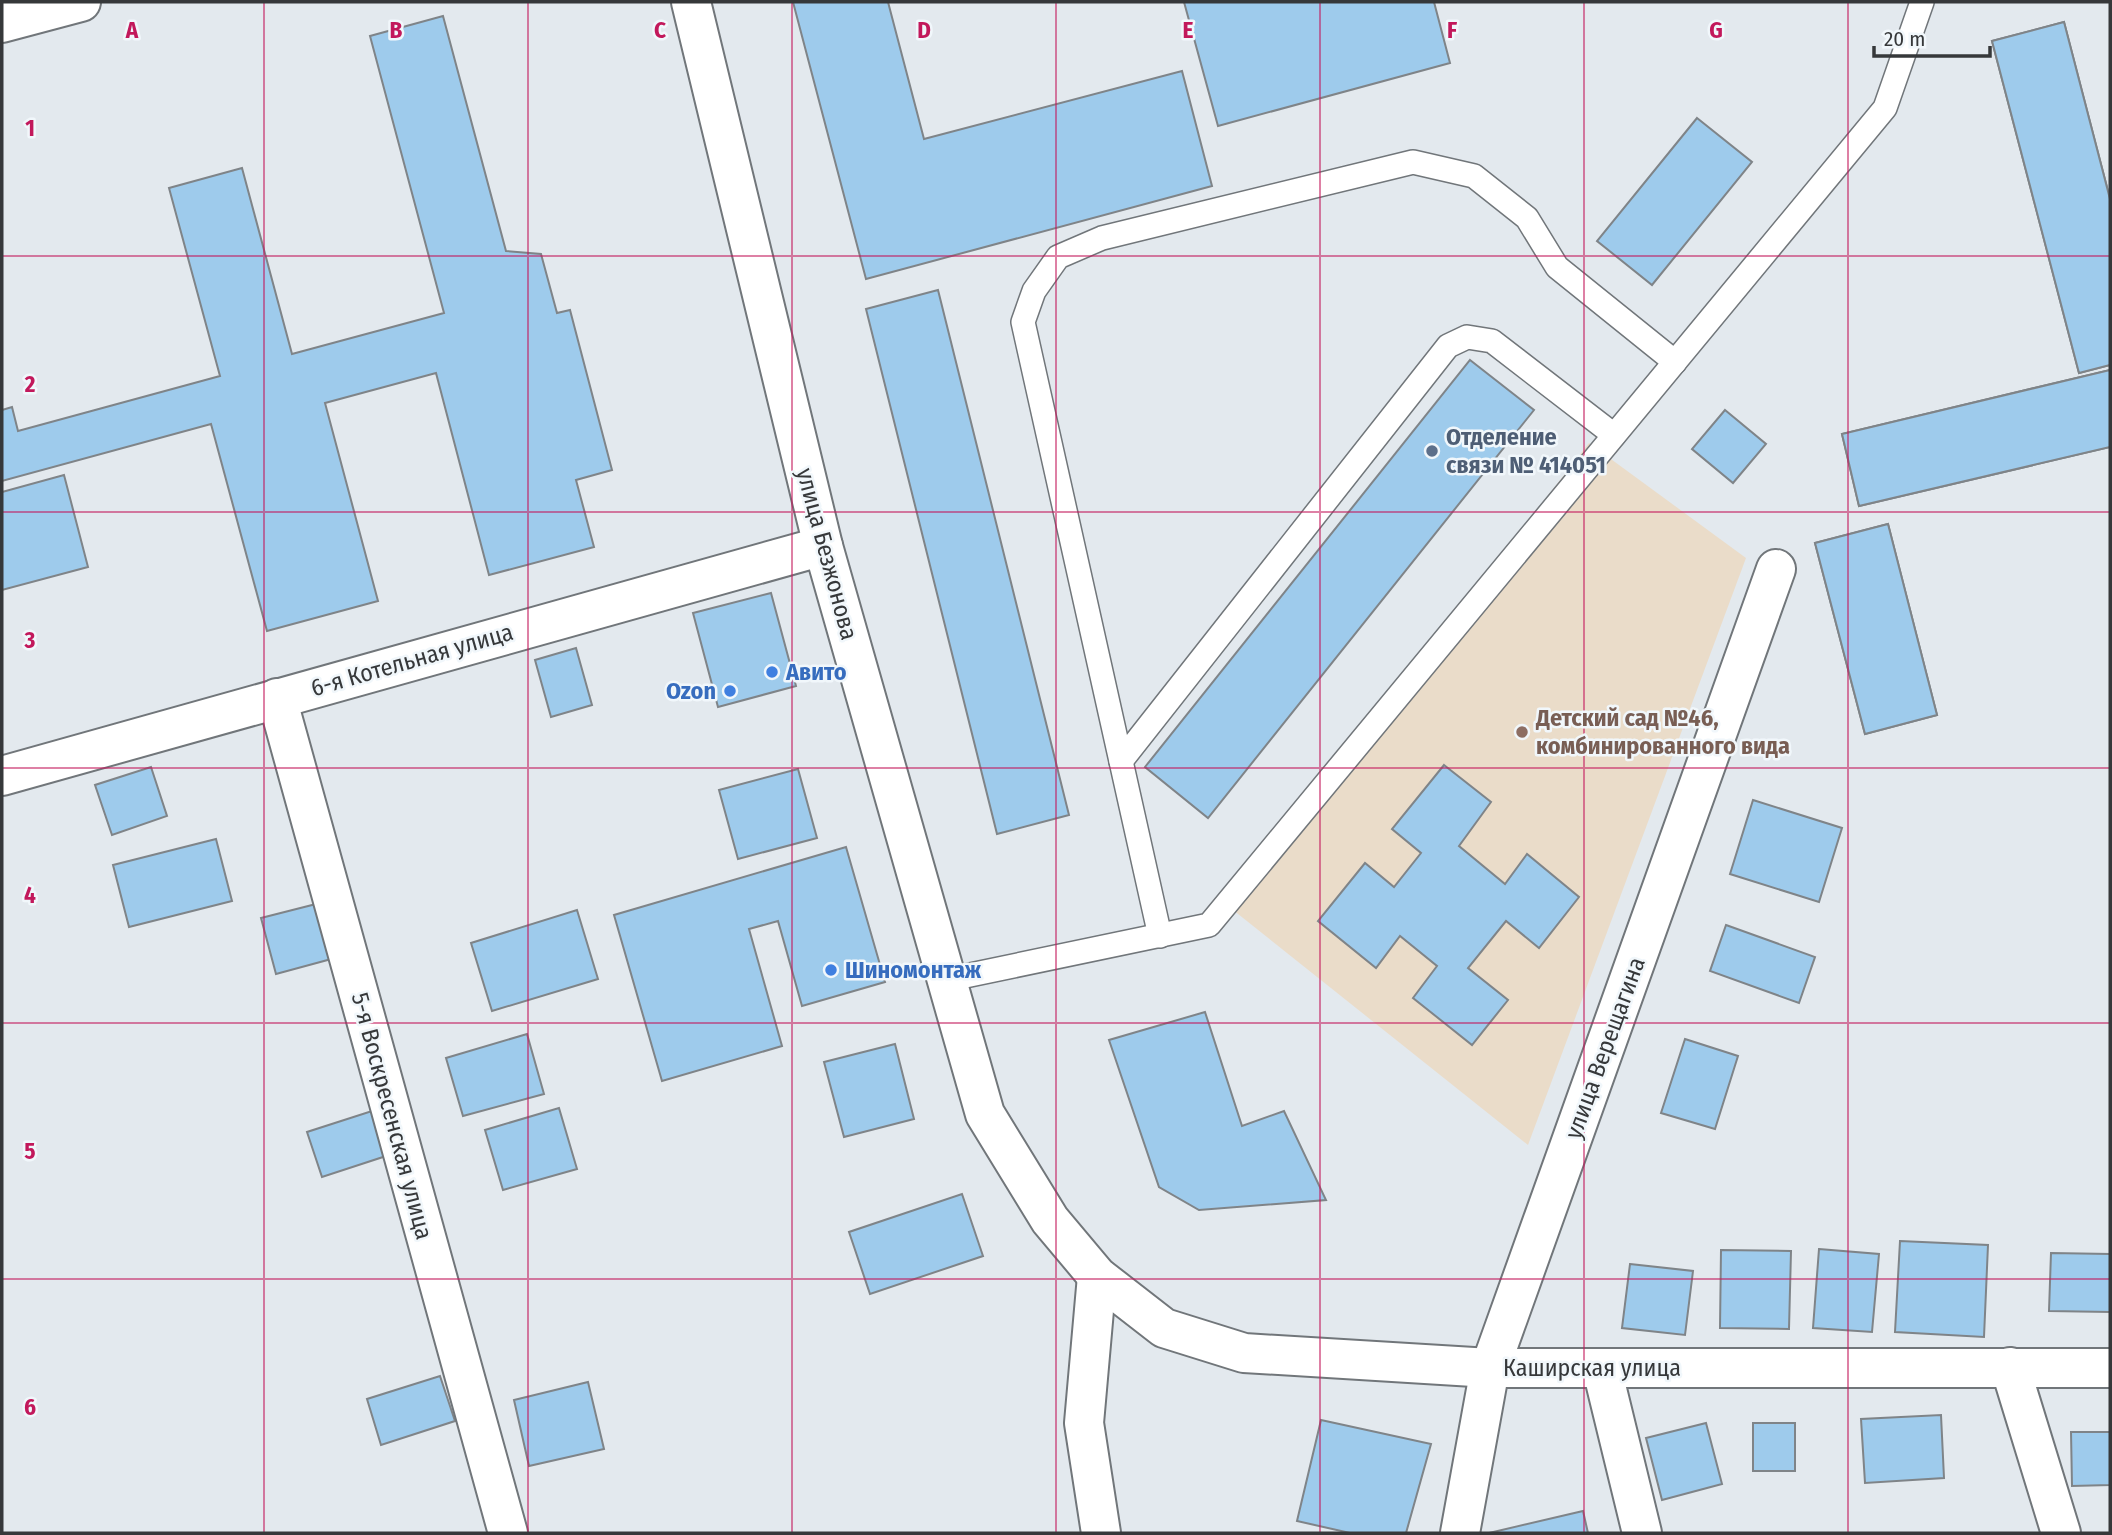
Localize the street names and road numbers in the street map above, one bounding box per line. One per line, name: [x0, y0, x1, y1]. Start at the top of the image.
street label: улица Безжонова: [791, 465, 863, 643]
street label: 6-я Котельная улица: [308, 618, 516, 702]
street label: улица Верещагина: [1559, 953, 1651, 1143]
street label: 5-я Воскресенская улица: [346, 990, 438, 1242]
street label: Каширская улица: [1503, 1354, 1681, 1382]

